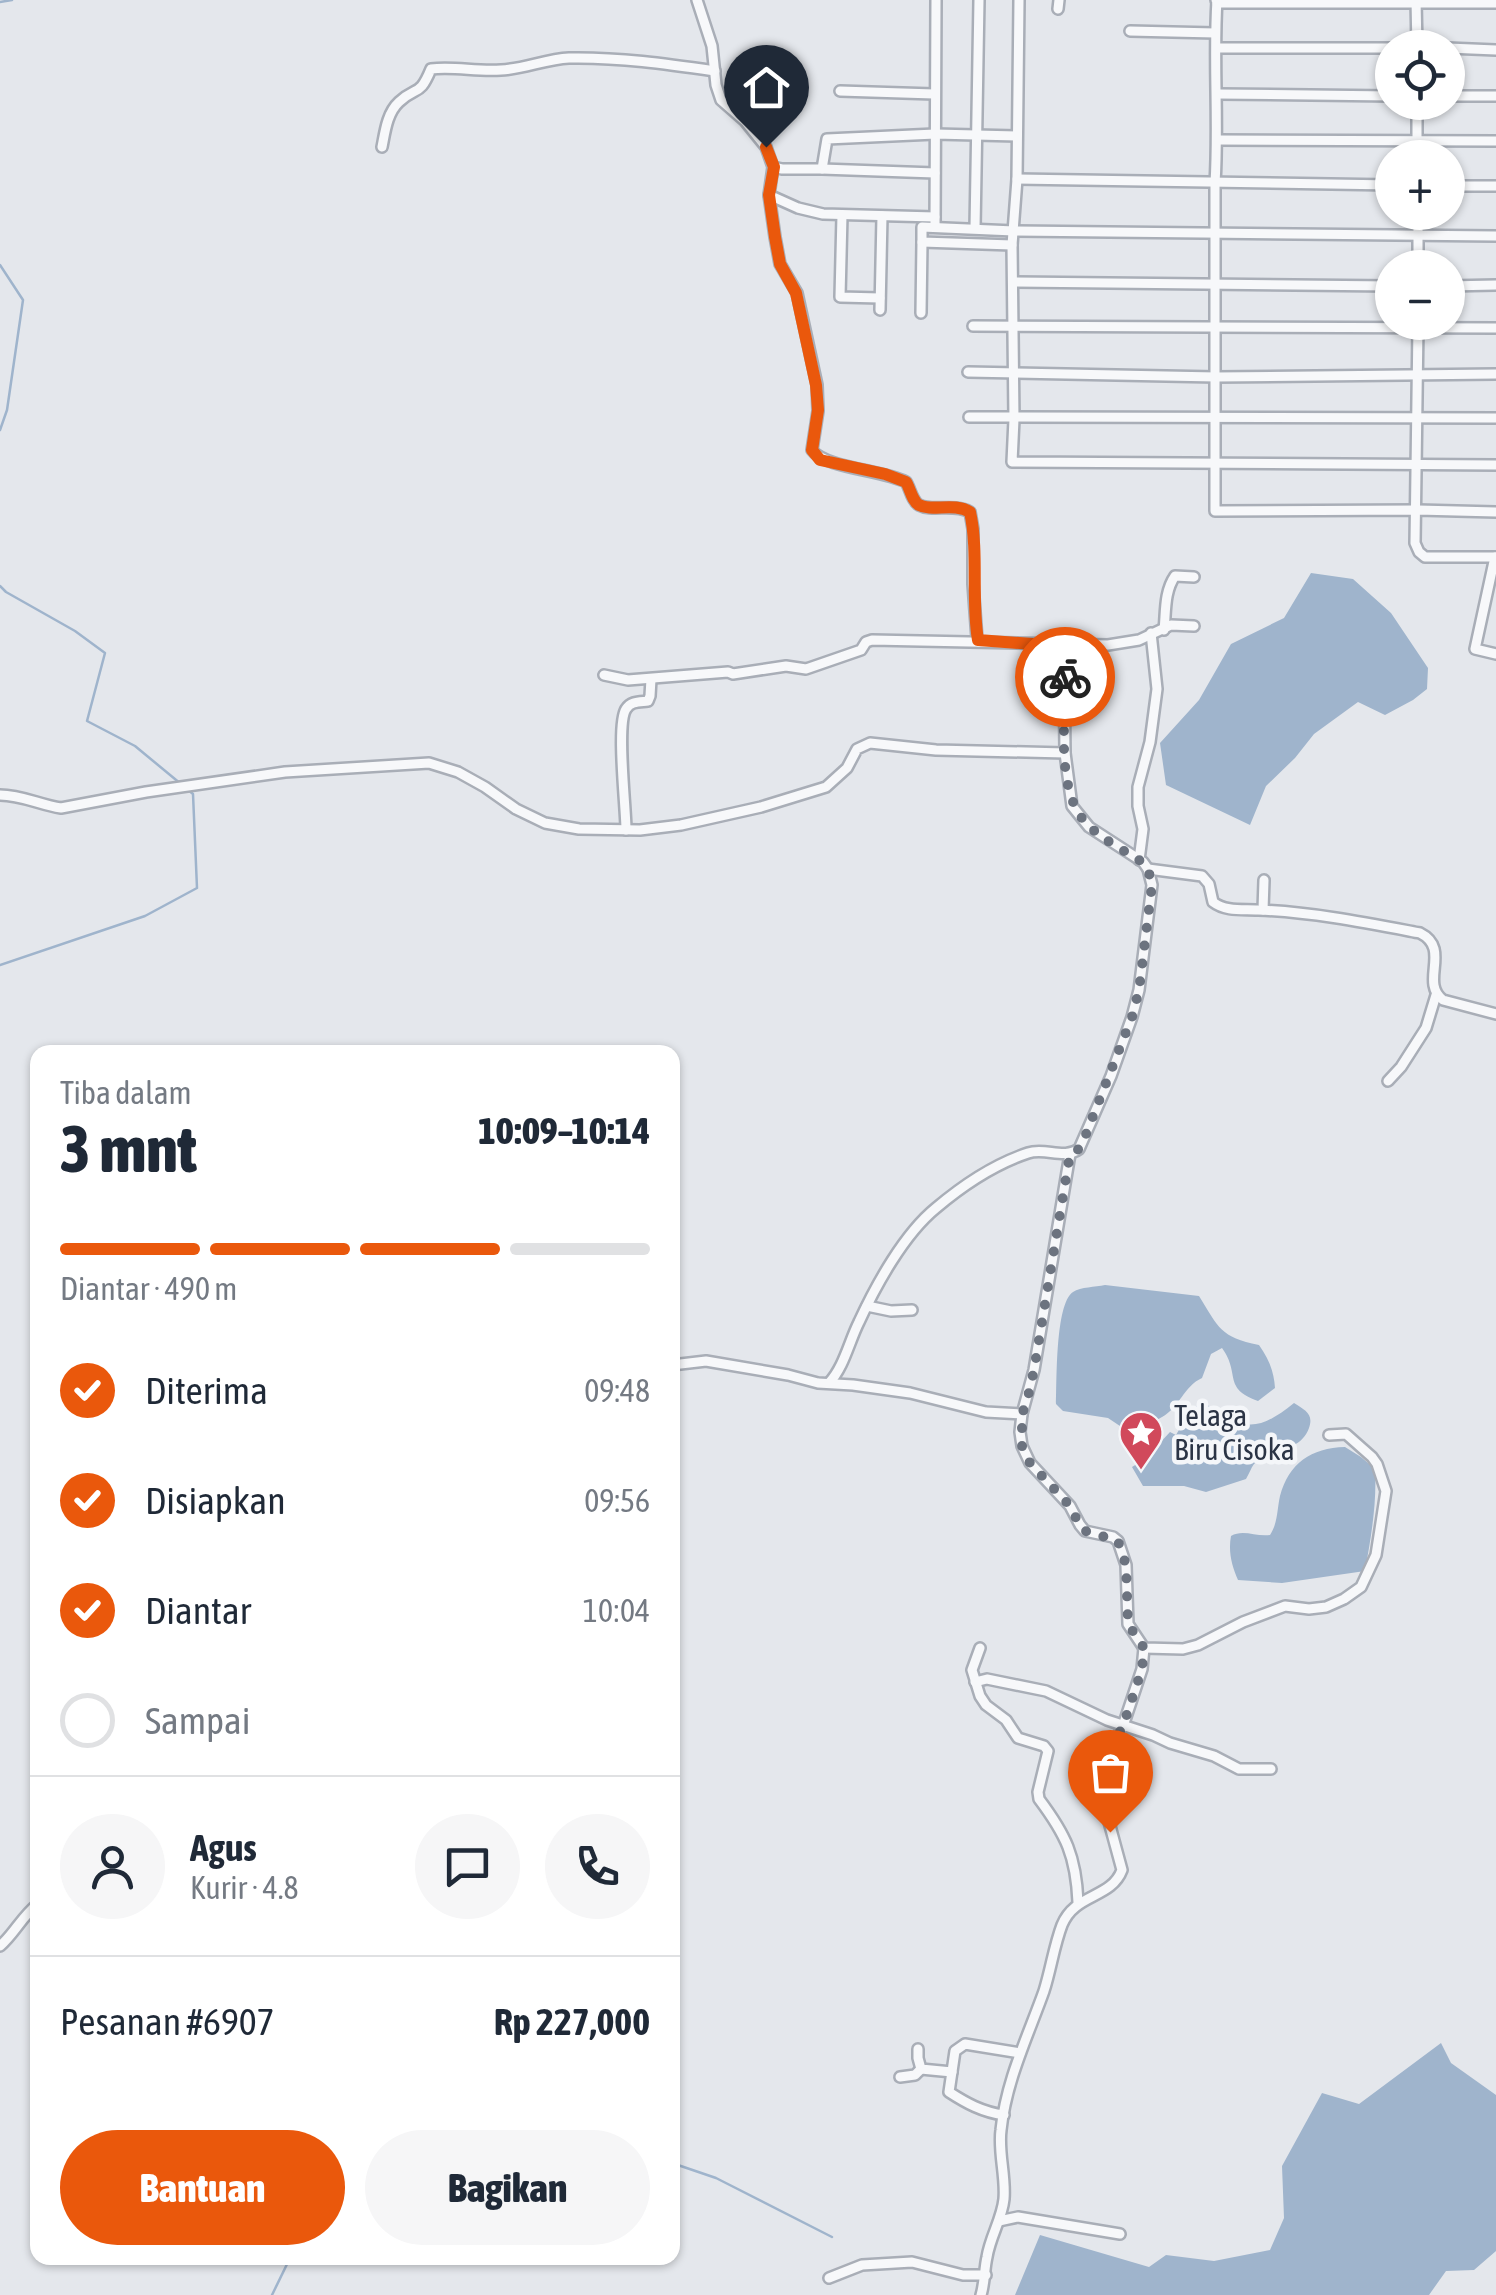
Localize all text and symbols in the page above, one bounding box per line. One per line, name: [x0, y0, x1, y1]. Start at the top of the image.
map controls: [1375, 30, 1465, 340]
button: locate: [1375, 30, 1465, 120]
pin: [724, 45, 809, 148]
icon: home: [739, 60, 794, 115]
button: +: [1375, 140, 1465, 230]
button: −: [1375, 250, 1465, 340]
courier: [1015, 627, 1115, 727]
icon: bike: [1038, 650, 1093, 705]
text: Tiba dalam: [60, 1074, 192, 1111]
text: 10:09–10:14: [478, 1109, 650, 1152]
text: 3 mnt: [60, 1111, 197, 1186]
text: Diantar · 490 m: [60, 1270, 237, 1307]
icon: check: [60, 1363, 115, 1418]
text: Diterima: [145, 1369, 268, 1412]
text: 09:48: [584, 1372, 650, 1409]
place label: Telaga Biru Cisoka: [1174, 1398, 1295, 1466]
place icon: Telaga Biru Cisoka: [1118, 1410, 1164, 1471]
icon: check: [60, 1473, 115, 1528]
text: Disiapkan: [145, 1479, 286, 1522]
text: 09:56: [584, 1482, 650, 1519]
icon: check: [60, 1583, 115, 1638]
text: Diantar: [145, 1589, 251, 1632]
text: 10:04: [583, 1592, 650, 1629]
text: Sampai: [145, 1699, 250, 1742]
pin: [1068, 1730, 1153, 1833]
icon: bag: [1083, 1745, 1138, 1800]
button: person: [60, 1814, 165, 1919]
button: chat: [415, 1814, 520, 1919]
button: phone: [545, 1814, 650, 1919]
text: Agus: [190, 1826, 257, 1869]
text: Kurir · 4.8: [190, 1869, 298, 1906]
text: Pesanan #6907: [60, 2000, 274, 2043]
text: Rp 227,000: [494, 2000, 650, 2043]
button: Bantuan: [60, 2130, 345, 2245]
button: Bagikan: [365, 2130, 650, 2245]

